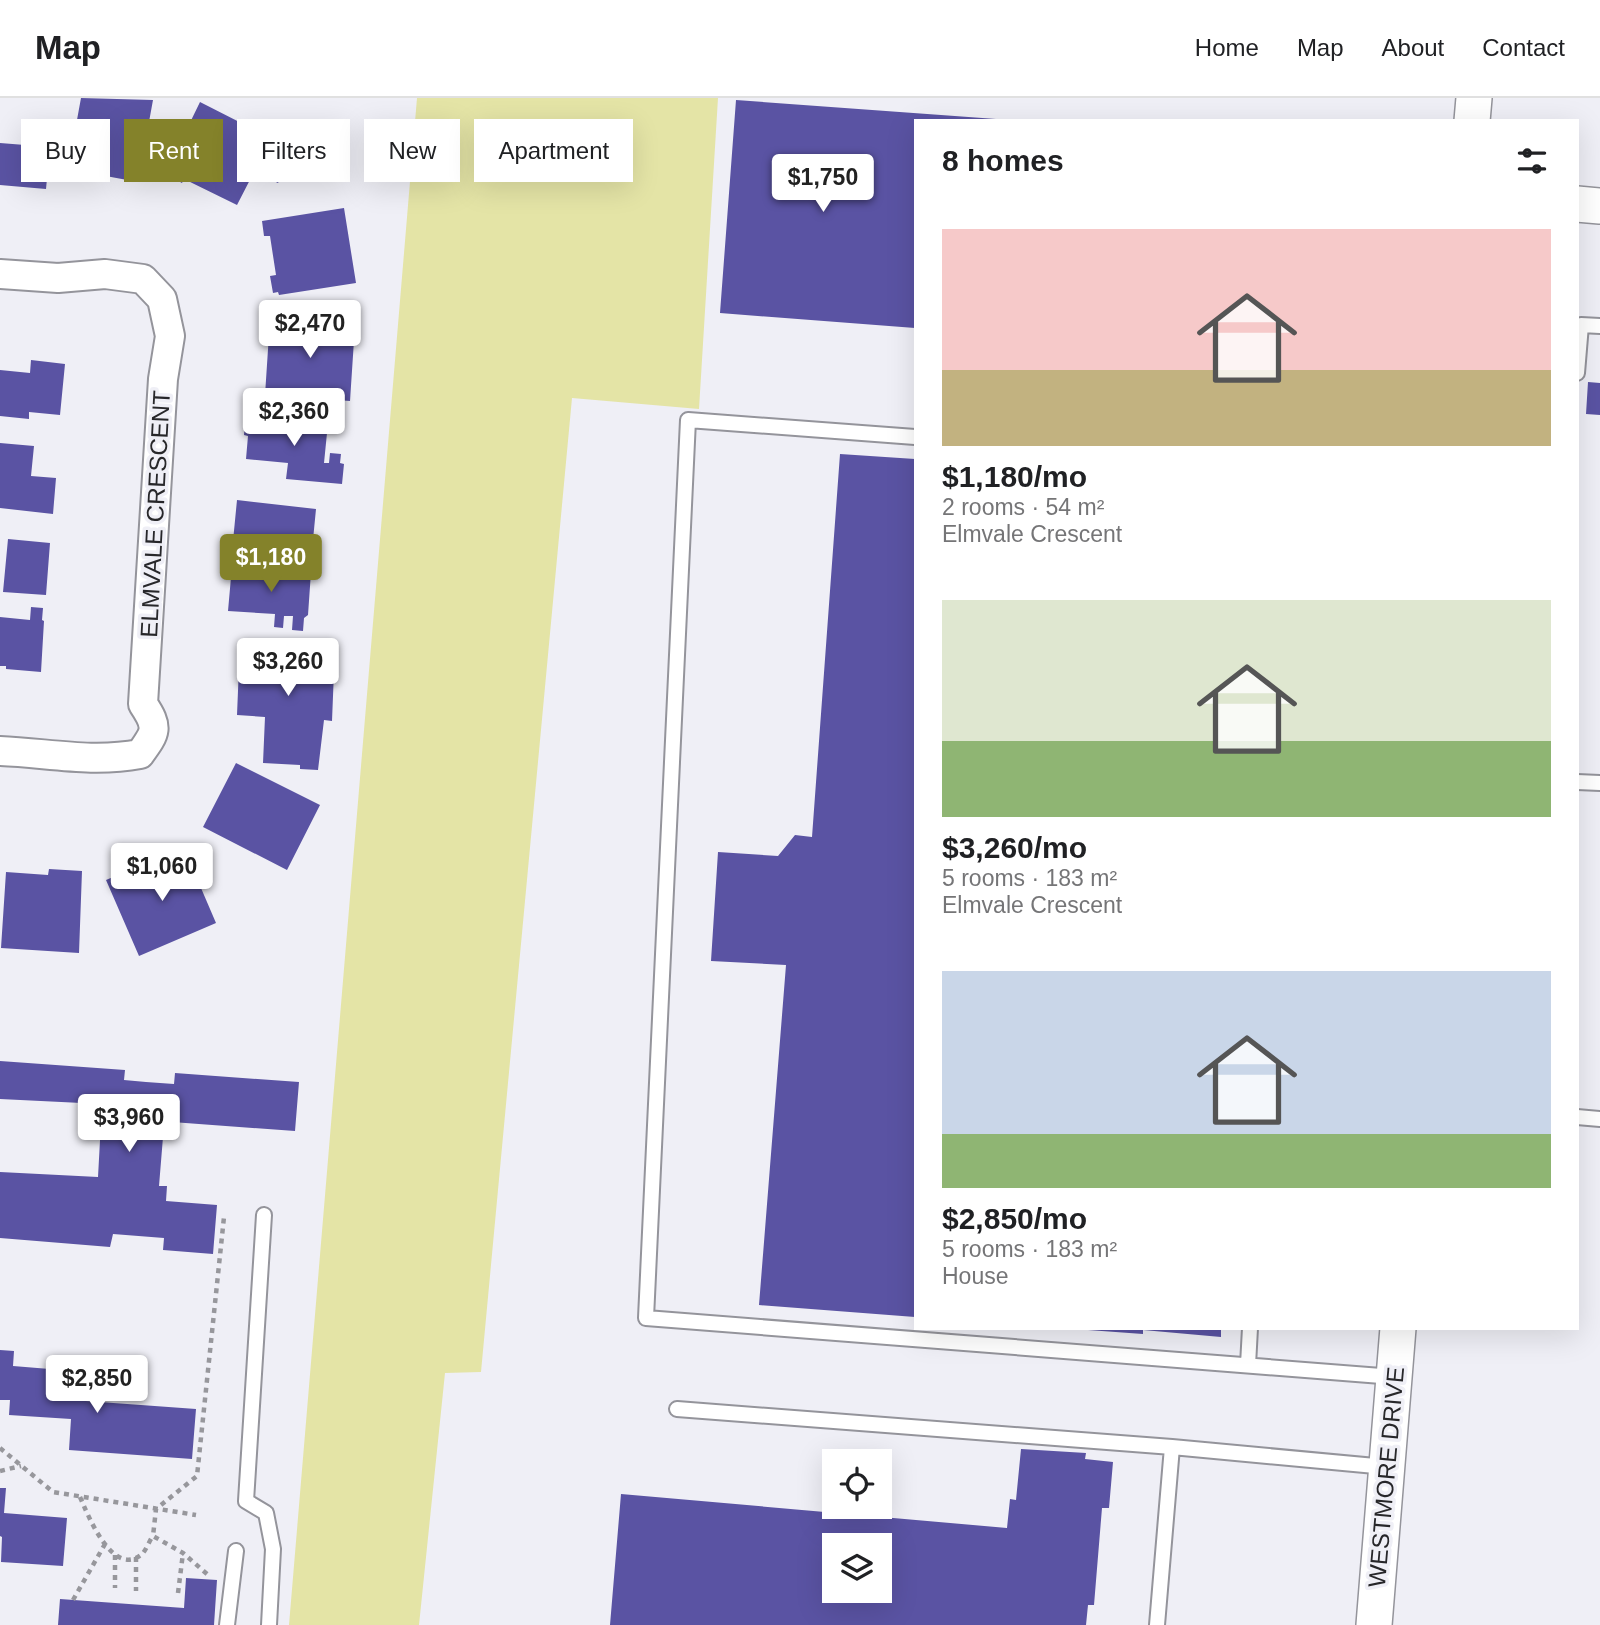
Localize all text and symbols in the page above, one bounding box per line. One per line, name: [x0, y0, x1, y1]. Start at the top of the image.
text: Map: [35, 29, 101, 66]
text: Home: [1195, 34, 1259, 61]
text: Map: [1297, 34, 1344, 61]
text: About: [1382, 34, 1444, 61]
text: Contact: [1482, 34, 1565, 61]
chip: Buy: [21, 119, 110, 182]
chip: Rent: [124, 119, 223, 182]
chip: Filters: [237, 119, 350, 182]
chip: New: [364, 119, 460, 182]
chip: Apartment: [474, 119, 633, 182]
icon: filters: [1513, 142, 1551, 180]
text: 8 homes: [942, 144, 1064, 177]
pin: $1,750: [766, 155, 880, 214]
text: $1,750: [788, 164, 858, 190]
icon: home: [1184, 275, 1310, 401]
pin: $2,470: [253, 300, 367, 360]
text: $2,470: [275, 310, 345, 336]
pin: $2,360: [237, 388, 351, 448]
street label: ELMVALE CRESCENT: [135, 389, 175, 638]
text: $2,360: [259, 398, 329, 424]
text: $1,180/mo: [942, 460, 1087, 493]
text: 2 rooms · 54 m²: [942, 494, 1104, 520]
text: Elmvale Crescent: [942, 521, 1122, 547]
pin: $1,180: [214, 534, 328, 594]
text: $1,180: [236, 544, 306, 570]
pin: $3,260: [231, 638, 345, 698]
icon: home: [1184, 646, 1310, 772]
text: $3,260: [253, 648, 323, 674]
text: $3,260/mo: [942, 831, 1087, 864]
pin: $1,060: [105, 844, 219, 903]
text: $1,060: [127, 853, 197, 879]
text: 5 rooms · 183 m²: [942, 865, 1117, 891]
text: Elmvale Crescent: [942, 892, 1122, 918]
icon: home: [1184, 1017, 1310, 1143]
pin: $3,960: [72, 1094, 186, 1154]
text: $3,960: [94, 1104, 164, 1130]
text: $2,850/mo: [942, 1202, 1087, 1235]
text: 5 rooms · 183 m²: [942, 1236, 1117, 1262]
text: House: [942, 1263, 1008, 1289]
pin: $2,850: [40, 1356, 154, 1415]
text: $2,850: [62, 1365, 132, 1391]
street label: WESTMORE DRIVE: [1363, 1366, 1409, 1588]
map controls: [822, 1449, 892, 1603]
button: locate: [822, 1449, 892, 1519]
button: layers: [822, 1533, 892, 1603]

